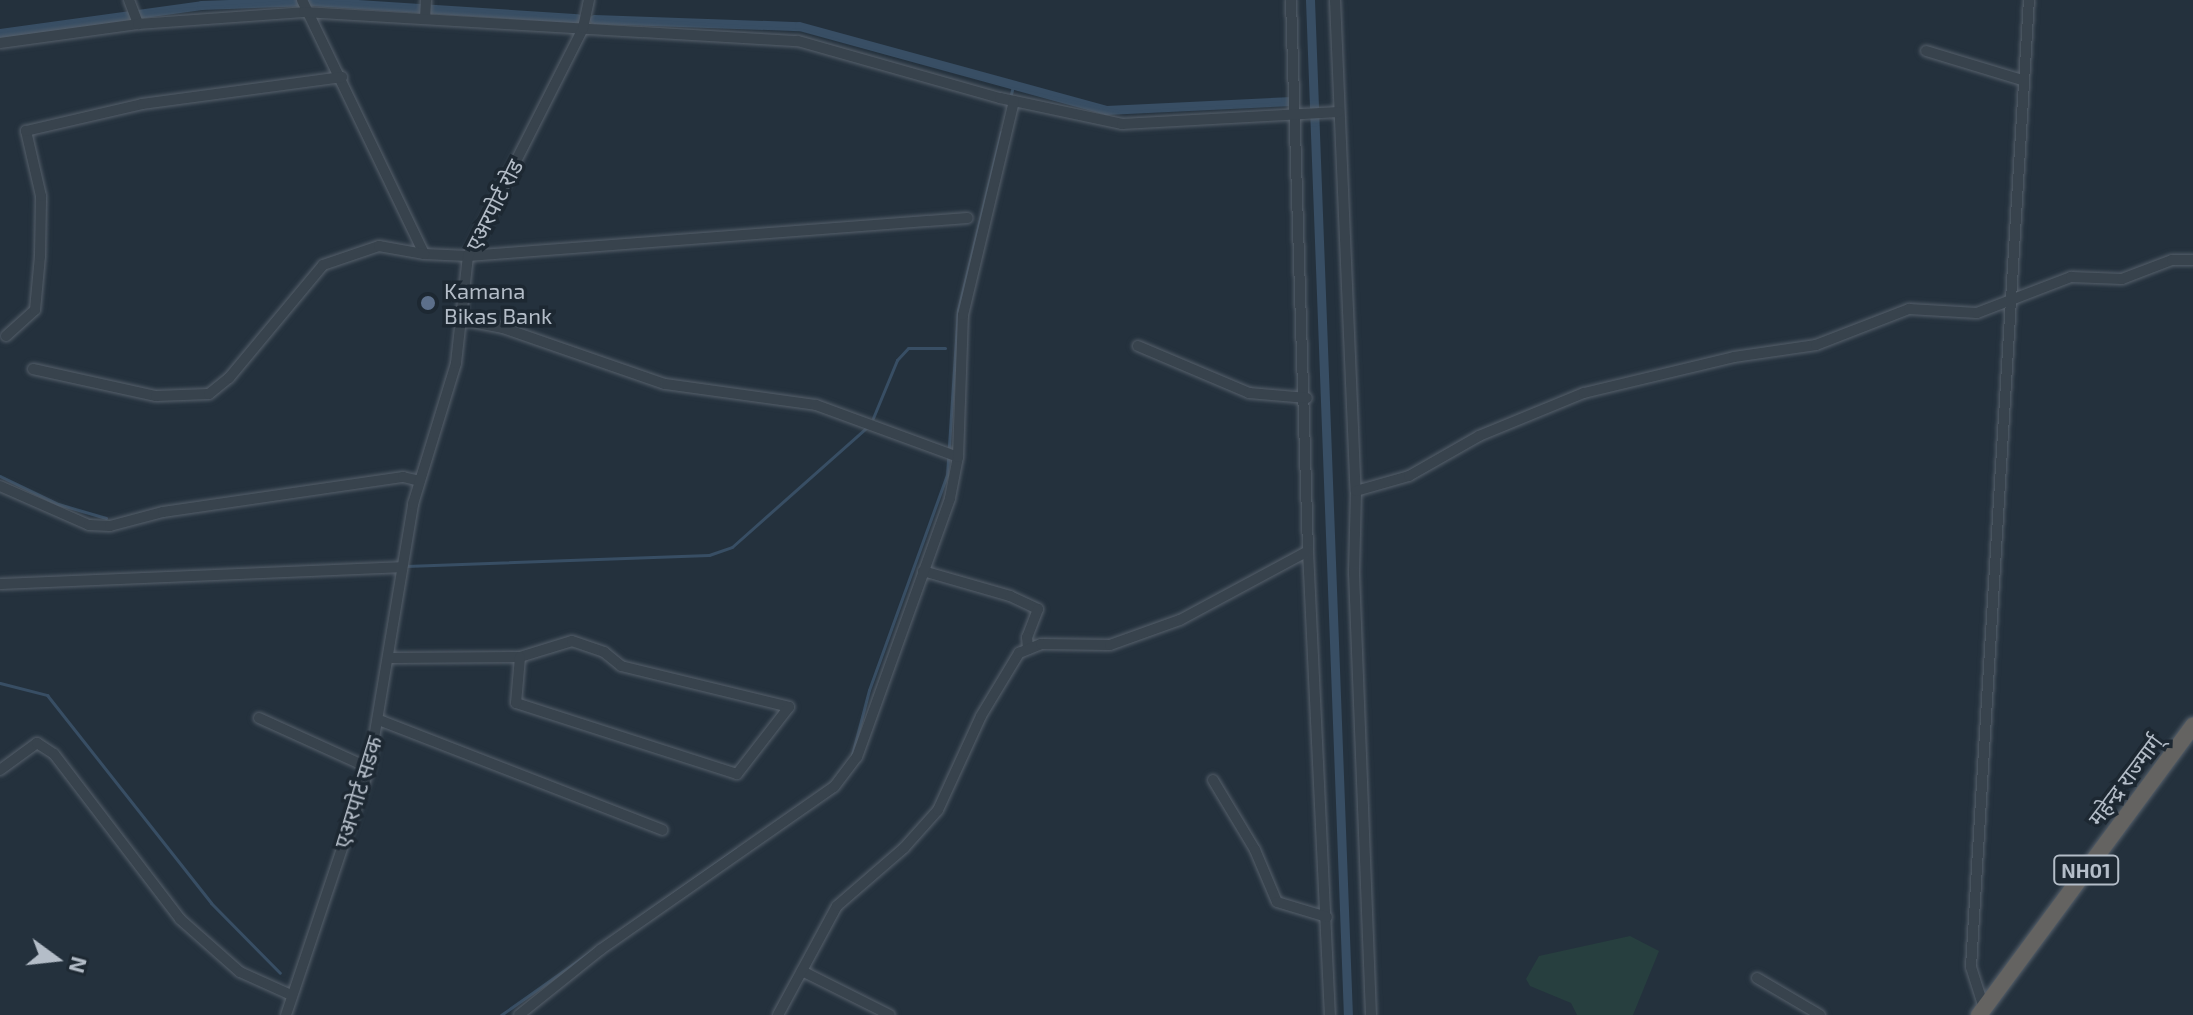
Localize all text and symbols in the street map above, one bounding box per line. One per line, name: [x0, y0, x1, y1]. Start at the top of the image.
street label: एअरपोर्ट रोड: [460, 155, 528, 255]
place label: Kamana Bikas Bank: [444, 277, 552, 328]
marker: Kamana Bikas Bank: [419, 294, 437, 312]
street label: महेन्द्र राज्मार्ग्: [2082, 729, 2168, 831]
street label: एअरपोर्ट सडक: [328, 733, 388, 851]
road number: NH01: [2052, 854, 2120, 886]
north arrow: [16, 919, 96, 999]
text: N: [65, 954, 94, 976]

